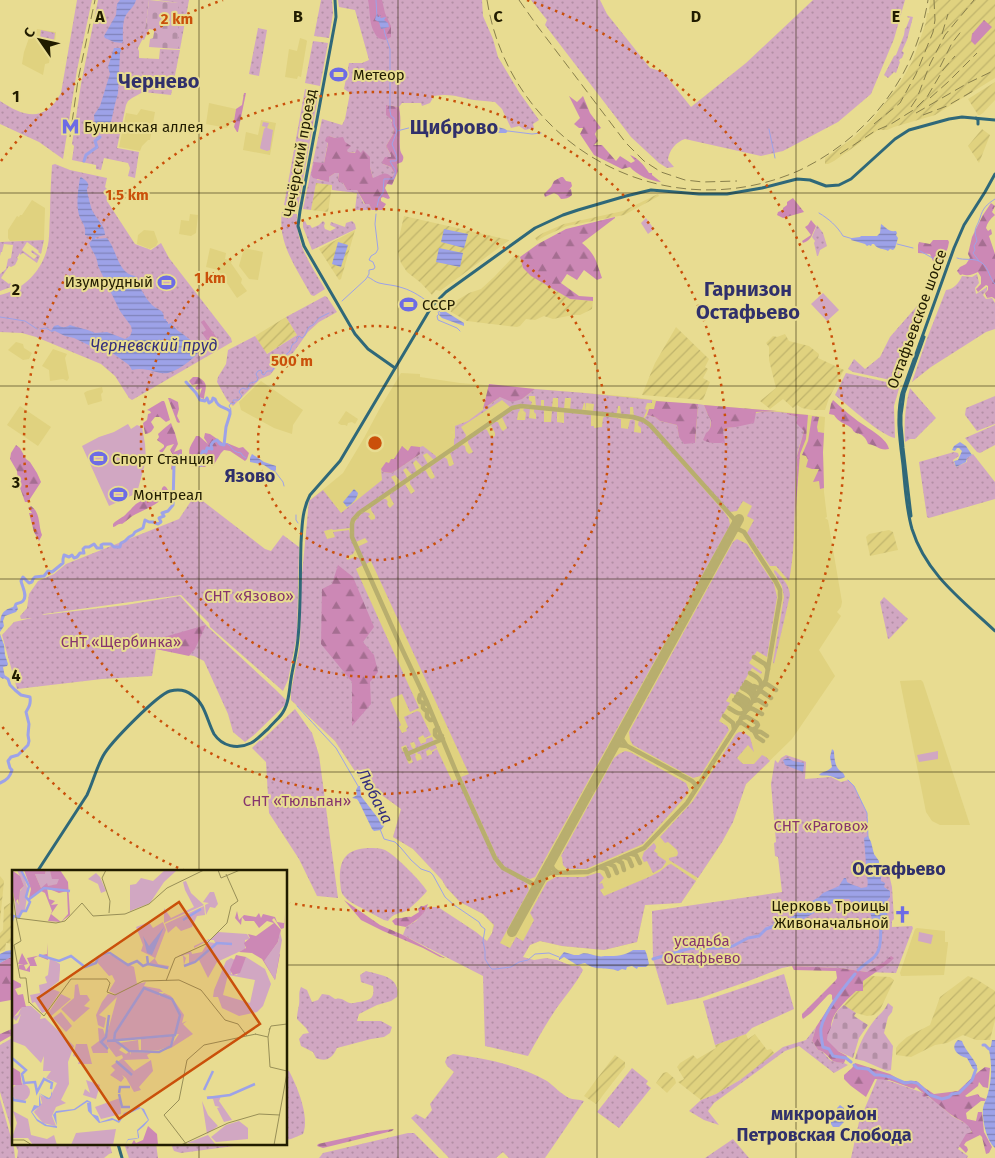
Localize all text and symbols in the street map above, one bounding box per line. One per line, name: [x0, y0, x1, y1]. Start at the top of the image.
text: A: [94, 7, 105, 26]
text: B: [293, 7, 303, 26]
text: C: [493, 7, 503, 26]
text: D: [691, 7, 701, 26]
text: E: [892, 7, 900, 26]
text: 2 km: [161, 10, 193, 28]
north arrow: [15, 15, 65, 65]
text: С: [20, 25, 39, 41]
sports icon: Метеор: [329, 65, 349, 85]
place label: Метеор: [353, 66, 405, 84]
district label: Чернево: [119, 69, 200, 93]
text: 1: [12, 87, 20, 106]
street label: Чечёрский проезд: [280, 88, 320, 218]
district label: Щиброво: [410, 115, 498, 139]
metro station icon: Бунинская аллея: [60, 117, 80, 137]
place label: Бунинская аллея: [84, 118, 204, 136]
text: 1.5 km: [105, 186, 149, 204]
street label: Остафьевское шоссе: [883, 247, 951, 391]
text: 1 km: [194, 269, 226, 287]
sports icon: Изумрудный: [157, 272, 177, 292]
place label: Изумрудный: [65, 273, 153, 291]
district label: Гарнизон Остафьево: [696, 277, 800, 324]
text: 2: [12, 280, 20, 299]
sports icon: СССР: [398, 295, 418, 315]
place label: СССР: [422, 296, 456, 314]
water label: Черневский пруд: [90, 336, 218, 355]
text: 500 m: [271, 352, 313, 370]
centre of rings: [366, 434, 384, 452]
sports icon: Спорт Станция: [88, 449, 108, 469]
place label: Спорт Станция: [112, 450, 214, 468]
district label: Язово: [225, 465, 275, 487]
text: 3: [11, 473, 20, 492]
sports icon: Монтреал: [109, 485, 129, 505]
place label: Монтреал: [133, 486, 203, 504]
park label: СНТ «Язово»: [204, 587, 294, 605]
park label: СНТ «Щербинка»: [61, 633, 181, 651]
text: 4: [11, 666, 21, 685]
water label: Любача: [353, 764, 397, 827]
park label: СНТ «Тюльпан»: [243, 792, 351, 810]
park label: СНТ «Рагово»: [773, 817, 869, 835]
district label: Остафьево: [852, 858, 946, 880]
inset map: [12, 870, 288, 1146]
place label: Церковь Троицы Живоначальной: [771, 897, 889, 932]
church icon: Церковь Троицы Живоначальной: [893, 905, 913, 925]
park label: усадьба Остафьево: [663, 932, 741, 967]
district label: микрорайон Петровская Слобода: [736, 1103, 912, 1146]

